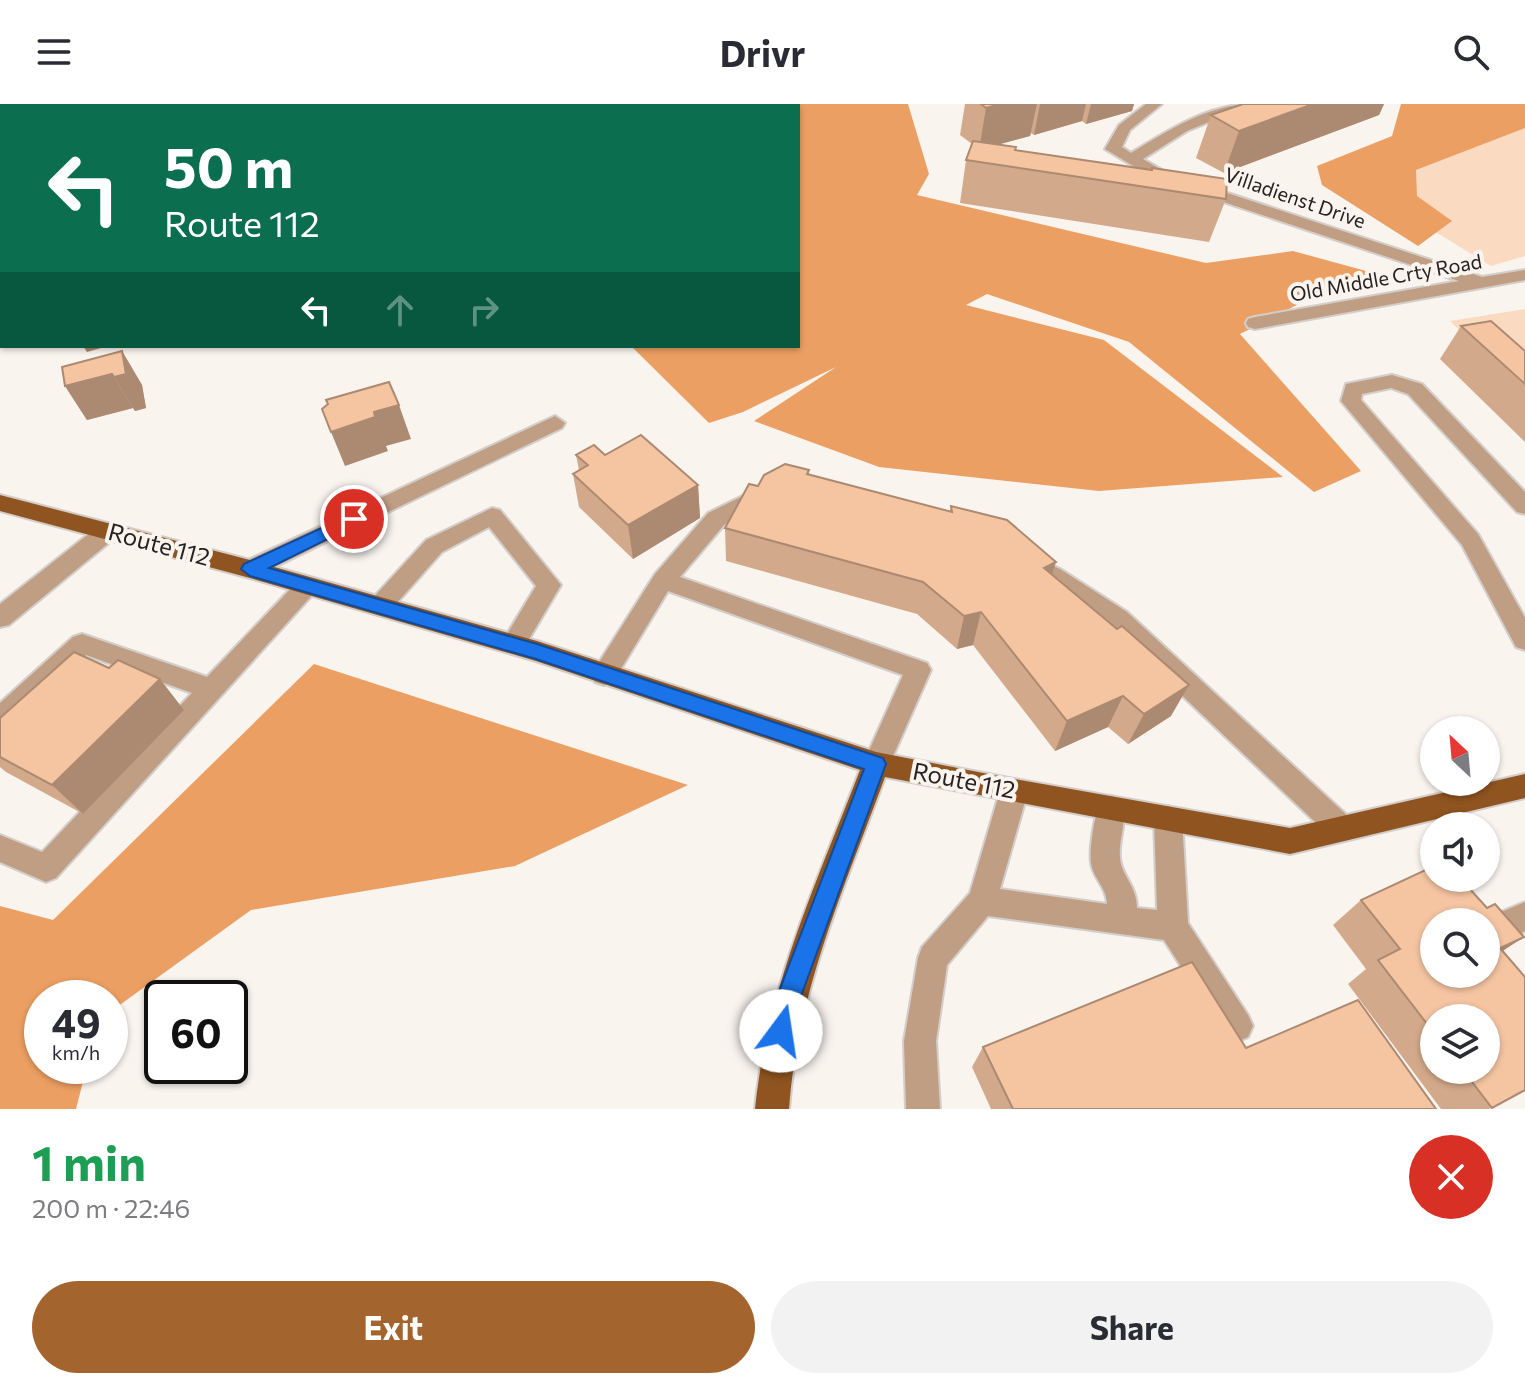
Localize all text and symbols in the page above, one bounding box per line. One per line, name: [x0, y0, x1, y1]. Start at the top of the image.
icon: menu: [32, 30, 76, 74]
text: Drivr: [720, 30, 805, 74]
icon: search: [1449, 30, 1493, 74]
text: 50 m: [164, 131, 293, 200]
icon: left: [32, 136, 136, 240]
street label: Villadienst Drive: [1222, 162, 1369, 232]
text: Route 112: [164, 200, 320, 244]
street label: Old Middle Crty Road: [1288, 248, 1484, 306]
icon: left: [294, 288, 338, 332]
icon: ahead: [378, 288, 422, 332]
icon: right: [462, 288, 506, 332]
pin: [320, 485, 388, 553]
icon: arrive: [332, 497, 376, 541]
street label: Route 112: [106, 516, 213, 571]
north arrow: [1420, 716, 1500, 796]
map controls: [1420, 716, 1500, 1084]
street label: Route 112: [911, 755, 1018, 804]
button: sound: [1420, 812, 1500, 892]
button: search: [1420, 908, 1500, 988]
speed limit sign: 60: [144, 980, 248, 1084]
position arrow: [739, 989, 823, 1073]
text: 49: [51, 997, 101, 1046]
button: layers: [1420, 1004, 1500, 1084]
text: km/h: [52, 1040, 100, 1064]
text: 1 min: [32, 1132, 146, 1191]
button: close: [1409, 1135, 1493, 1219]
text: 200 m · 22:46: [32, 1192, 190, 1223]
button: Exit: [32, 1281, 755, 1373]
button: Share: [771, 1281, 1493, 1373]

